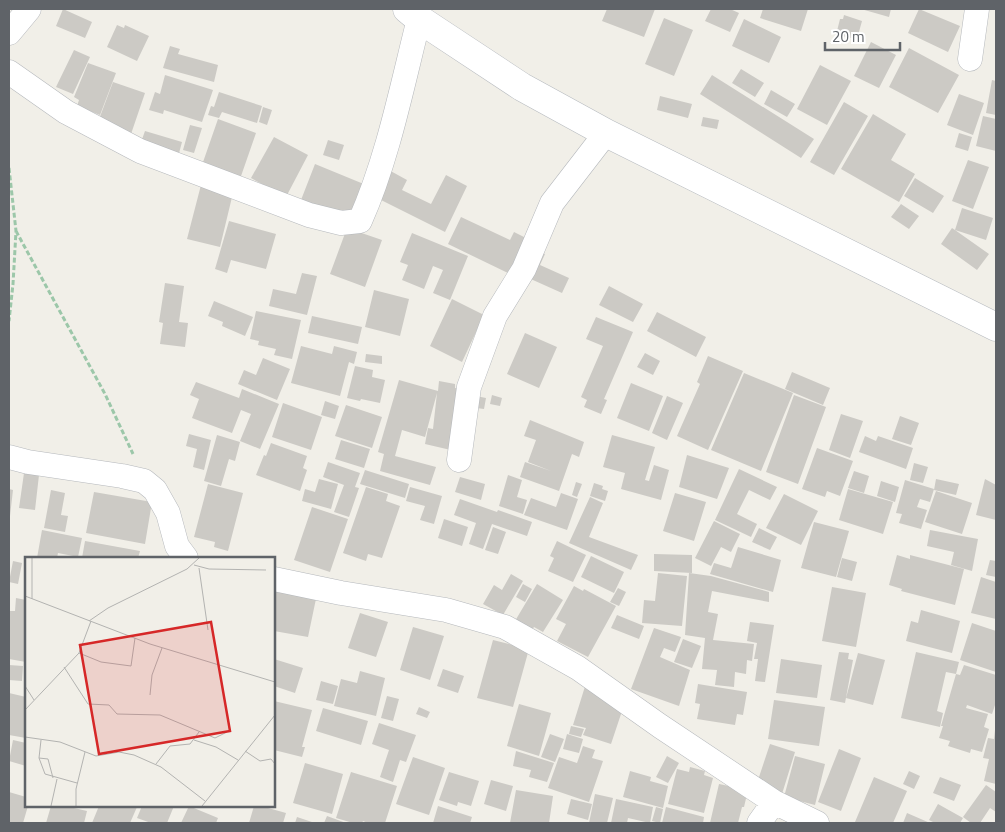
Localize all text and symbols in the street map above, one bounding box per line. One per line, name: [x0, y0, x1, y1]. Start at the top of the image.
scale bar: [825, 20, 900, 52]
text: 20 m: [832, 25, 865, 48]
inset map: [25, 557, 275, 807]

